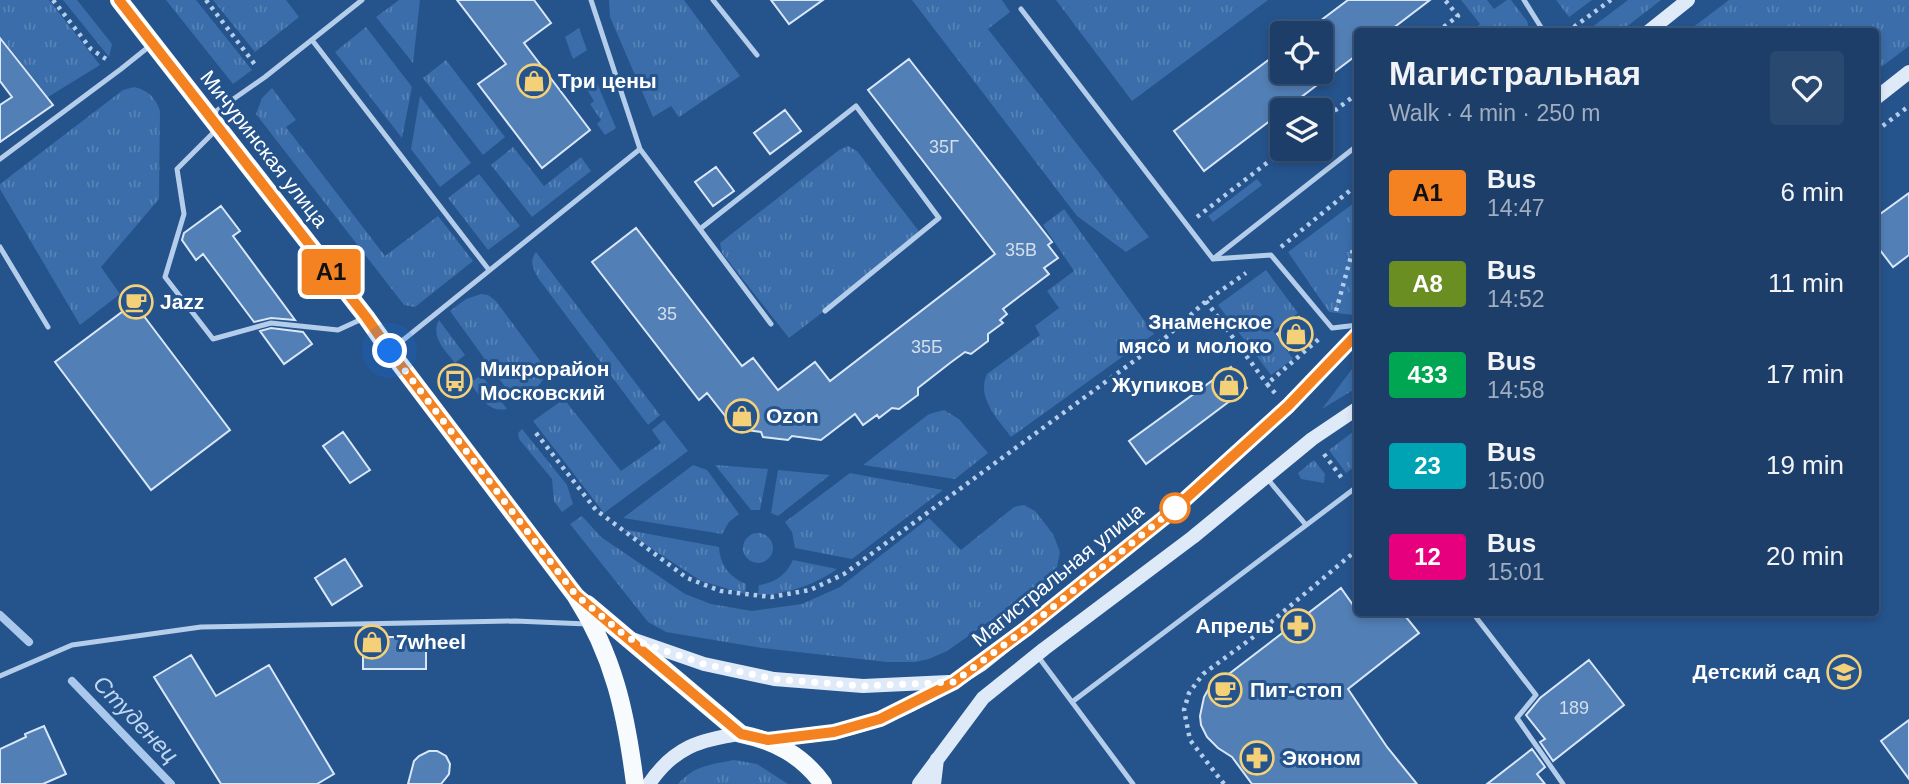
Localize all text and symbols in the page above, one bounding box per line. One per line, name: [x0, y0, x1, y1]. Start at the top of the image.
map controls: [1270, 21, 1333, 161]
button: locate: [1270, 21, 1333, 84]
button: heart: [1770, 51, 1844, 125]
text: Магистральная: [1389, 55, 1641, 92]
shop icon: Три цены: [515, 62, 553, 100]
street label: Мичуринская улица: [196, 66, 333, 232]
place label: Три цены: [558, 69, 657, 92]
button: layers: [1270, 98, 1333, 161]
text: Walk · 4 min · 250 m: [1389, 100, 1600, 126]
house number: 35Г: [929, 137, 959, 157]
text: Bus: [1487, 164, 1536, 194]
text: 6 min: [1780, 177, 1844, 207]
text: А1: [1412, 179, 1443, 206]
text: 14:47: [1487, 195, 1545, 221]
house number: 35В: [1005, 240, 1037, 260]
line badge: А1: [300, 249, 362, 295]
text: Bus: [1487, 255, 1536, 285]
text: А1: [316, 258, 346, 285]
text: 11 min: [1768, 268, 1844, 298]
text: А8: [1412, 270, 1443, 297]
cafe icon: Jazz: [117, 283, 155, 321]
text: 14:52: [1487, 286, 1545, 312]
place label: Jazz: [160, 290, 204, 313]
house number: 35: [657, 304, 677, 324]
place label: Знаменское мясо и молоко: [1119, 310, 1272, 357]
shop icon: Знаменское мясо и молоко: [1277, 315, 1315, 353]
your location: [372, 333, 407, 368]
house number: 35Б: [911, 337, 943, 357]
text: Bus: [1487, 346, 1536, 376]
place label: Микрорайон Московский: [480, 357, 610, 404]
text: 17 min: [1766, 359, 1844, 389]
text: 433: [1407, 361, 1448, 388]
bus stop icon: Микрорайон Московский: [436, 362, 474, 400]
shop icon: Жупиков: [1210, 366, 1248, 404]
place label: Жупиков: [1111, 373, 1204, 396]
text: 14:58: [1487, 377, 1545, 403]
shop icon: Ozon: [723, 397, 761, 435]
place label: Ozon: [766, 404, 819, 427]
text: Bus: [1487, 437, 1536, 467]
text: 19 min: [1766, 450, 1844, 480]
text: 23: [1414, 452, 1441, 479]
text: 15:00: [1487, 468, 1545, 494]
unlabelled marker: [1160, 493, 1190, 523]
street label: Магистральная улица: [967, 498, 1148, 651]
text: Bus: [1487, 528, 1536, 558]
text: 20 min: [1766, 541, 1844, 571]
text: 12: [1414, 543, 1441, 570]
text: 15:01: [1487, 559, 1545, 585]
pharmacy icon: Апрель: [1279, 607, 1317, 645]
place label: Апрель: [1195, 614, 1274, 637]
shop icon: 7wheel: [353, 623, 391, 661]
place label: 7wheel: [396, 630, 466, 653]
school or university icon: Детский сад: [1825, 653, 1863, 691]
place label: Детский сад: [1693, 660, 1820, 683]
water label: Студенец: [88, 670, 184, 768]
cafe icon: Пит-стоп: [1206, 671, 1244, 709]
place label: Пит-стоп: [1250, 678, 1342, 701]
house number: 189: [1559, 698, 1589, 718]
pharmacy icon: Эконом: [1238, 739, 1276, 777]
place label: Эконом: [1282, 746, 1361, 769]

